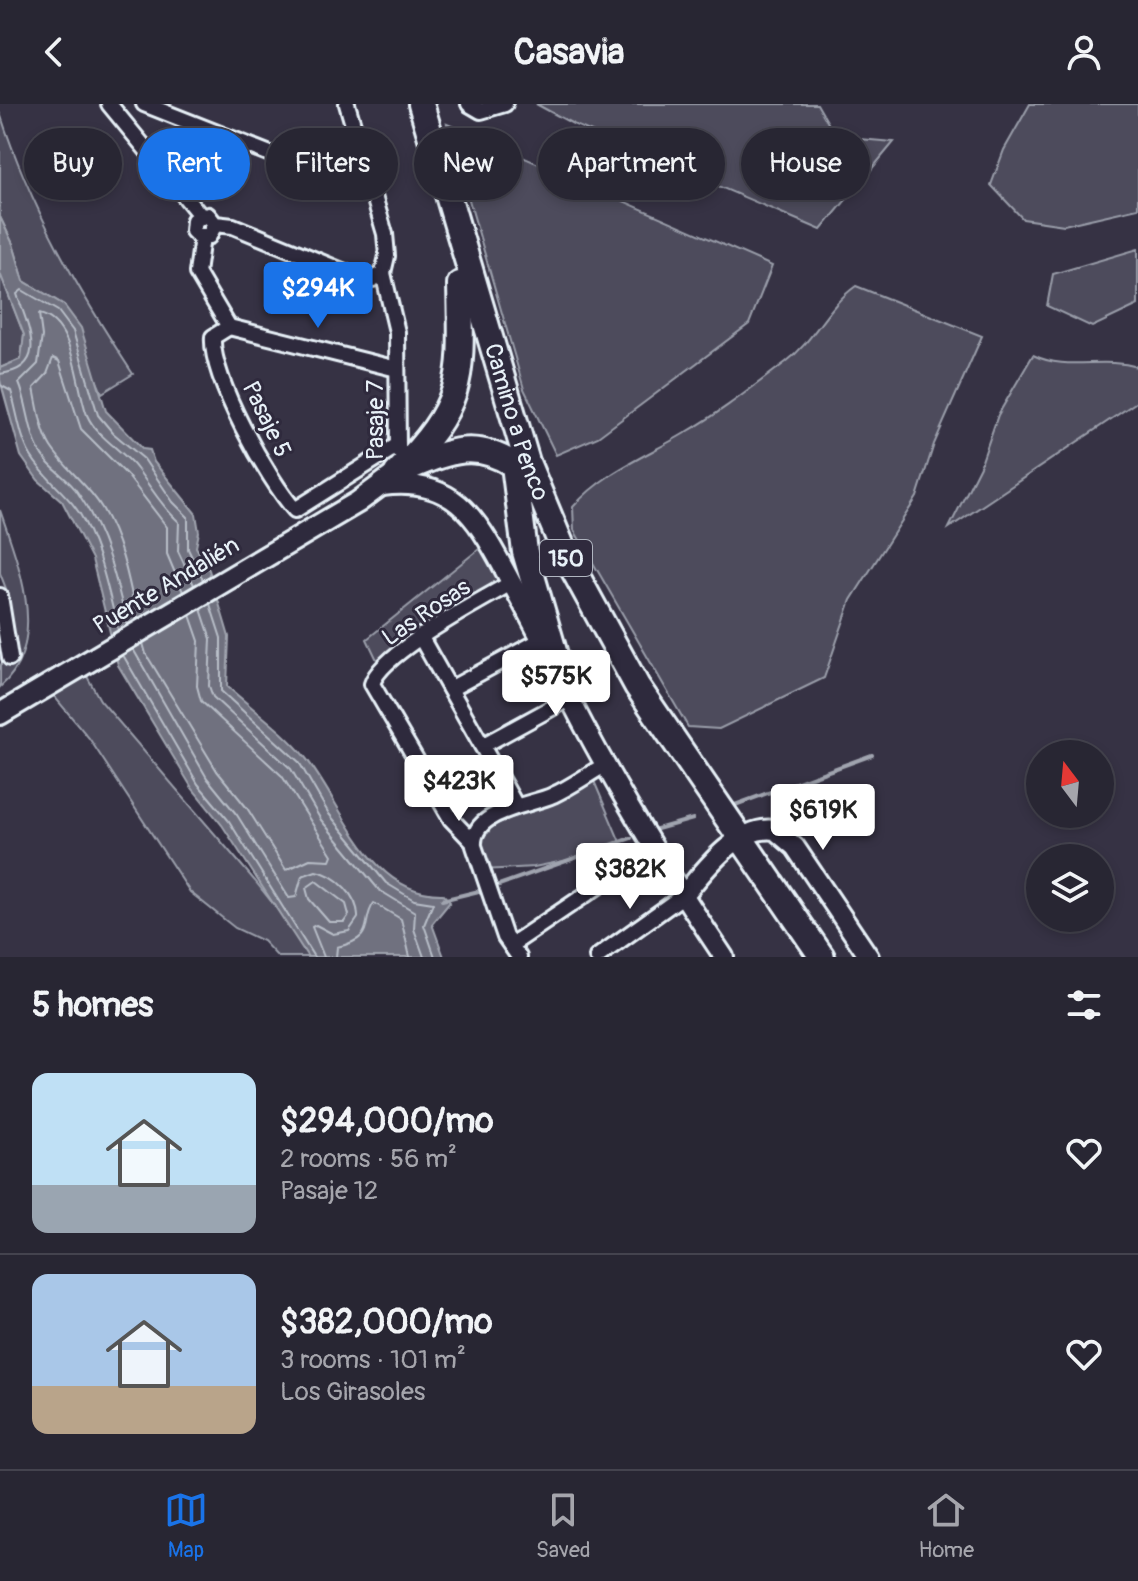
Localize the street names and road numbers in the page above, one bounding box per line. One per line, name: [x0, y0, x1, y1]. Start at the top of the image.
street label: Camino a Penco: [478, 340, 555, 505]
street label: Pasaje 5: [236, 377, 297, 462]
street label: Pasaje 7: [361, 379, 390, 460]
street label: Puente Andalién: [88, 530, 245, 640]
road number: 150: [540, 540, 592, 576]
street label: Las Rosas: [377, 572, 476, 652]

